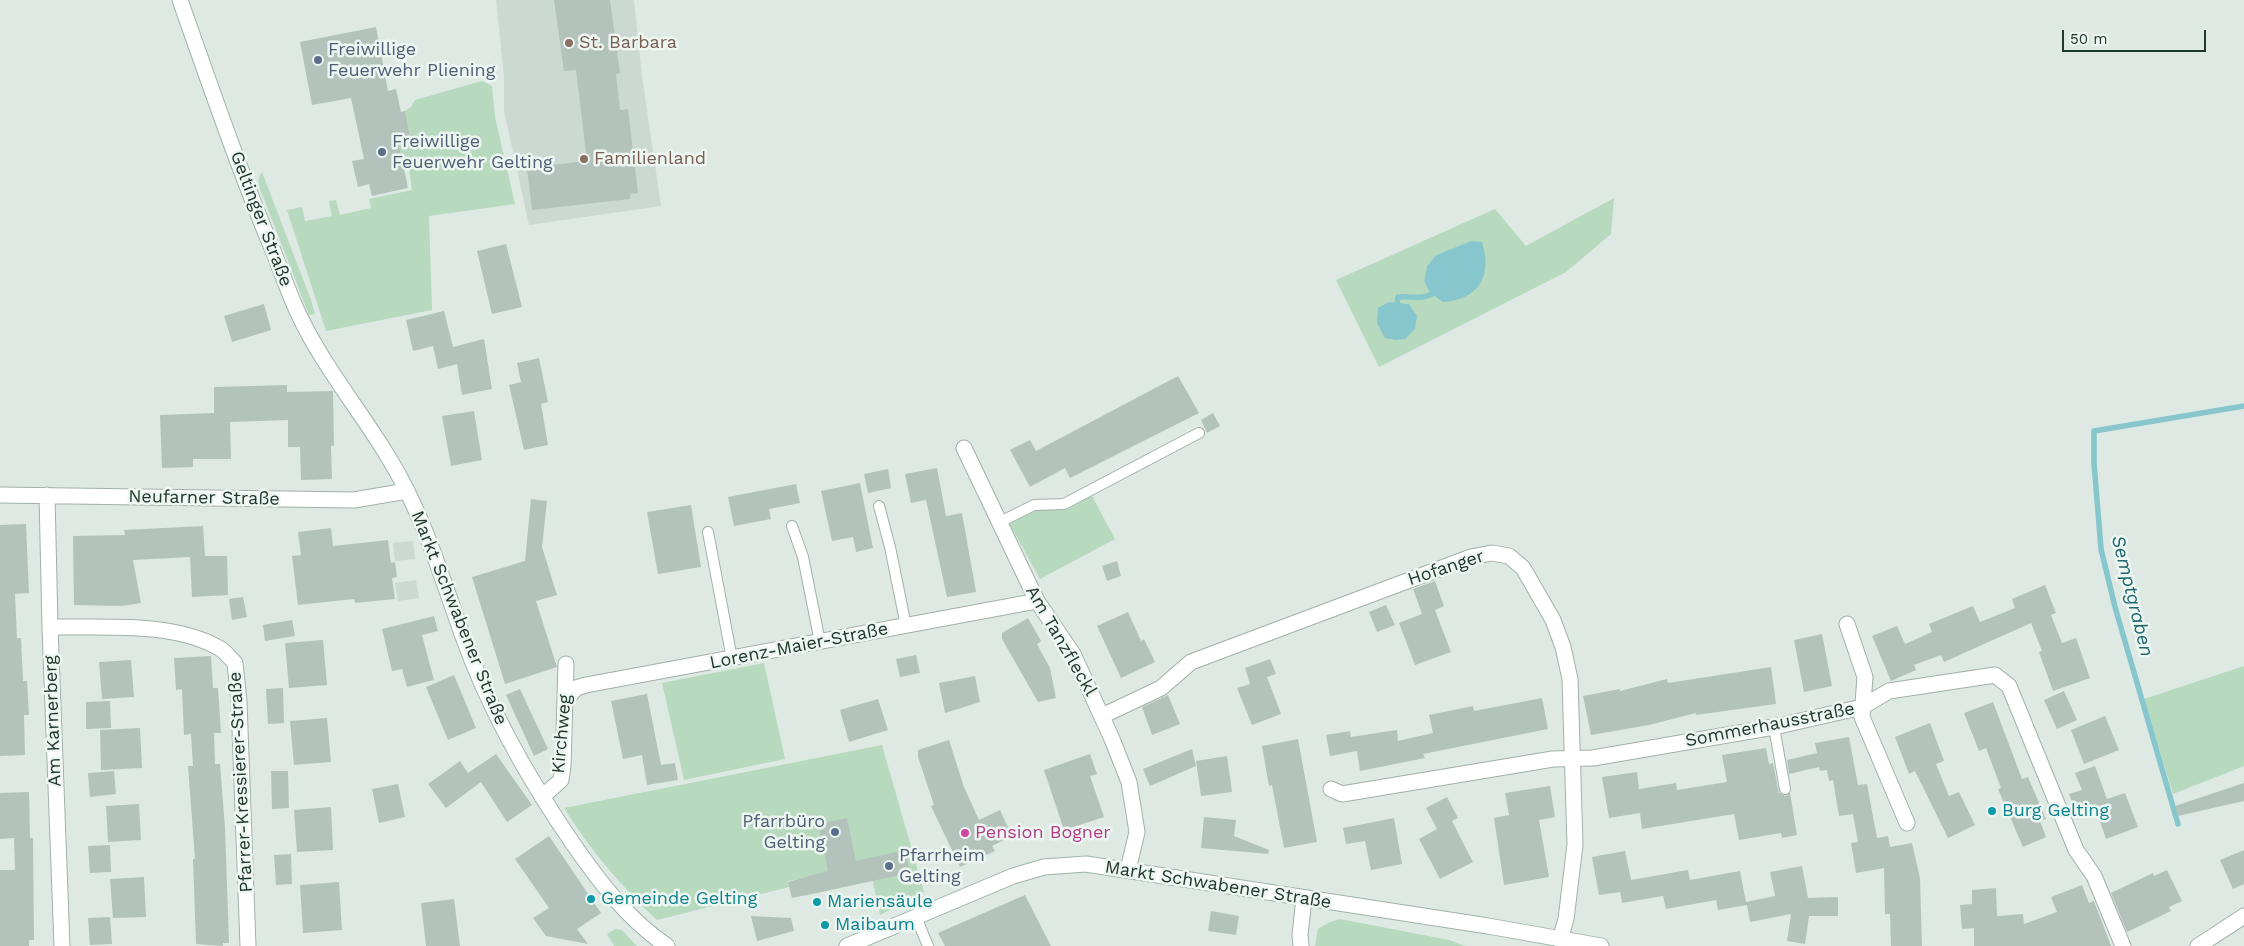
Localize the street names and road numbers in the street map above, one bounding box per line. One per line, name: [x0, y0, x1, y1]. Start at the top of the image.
street label: Geltinger Straße: [225, 148, 297, 290]
street label: Neufarner Straße: [128, 486, 280, 510]
street label: Markt Schwabener Straße: [406, 508, 512, 728]
street label: Hofanger: [1405, 546, 1487, 590]
street label: Am Tanzfleckl: [1021, 582, 1101, 700]
street label: Lorenz-Maier-Straße: [708, 618, 890, 674]
street label: Am Karnerberg: [40, 655, 66, 787]
street label: Pfarrer-Kressierer-Straße: [224, 671, 258, 893]
street label: Kirchweg: [548, 693, 576, 775]
street label: Sommerhausstraße: [1683, 698, 1857, 752]
street label: Markt Schwabener Straße: [1103, 856, 1333, 914]

